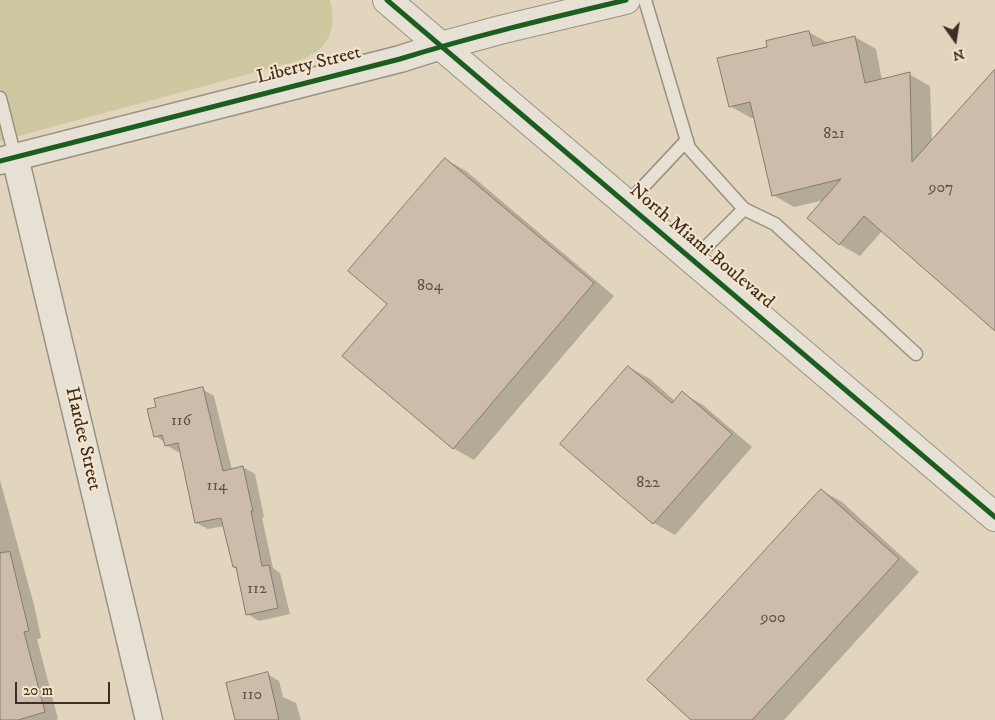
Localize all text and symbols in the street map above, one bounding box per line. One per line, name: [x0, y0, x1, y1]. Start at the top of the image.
north arrow: [930, 15, 980, 65]
street label: Liberty Street: [255, 42, 363, 90]
text: N: [951, 45, 966, 65]
house number: 821: [823, 125, 845, 145]
house number: 907: [928, 179, 954, 199]
street label: North Miami Boulevard: [624, 180, 778, 314]
house number: 804: [417, 277, 443, 297]
street label: Hardee Street: [59, 385, 105, 493]
house number: 116: [171, 412, 191, 432]
house number: 822: [636, 474, 660, 494]
house number: 114: [207, 477, 227, 497]
house number: 112: [247, 580, 267, 600]
house number: 900: [760, 609, 786, 629]
scale bar: [18, 672, 112, 704]
text: 20 m: [23, 681, 53, 700]
house number: 110: [242, 686, 262, 706]

